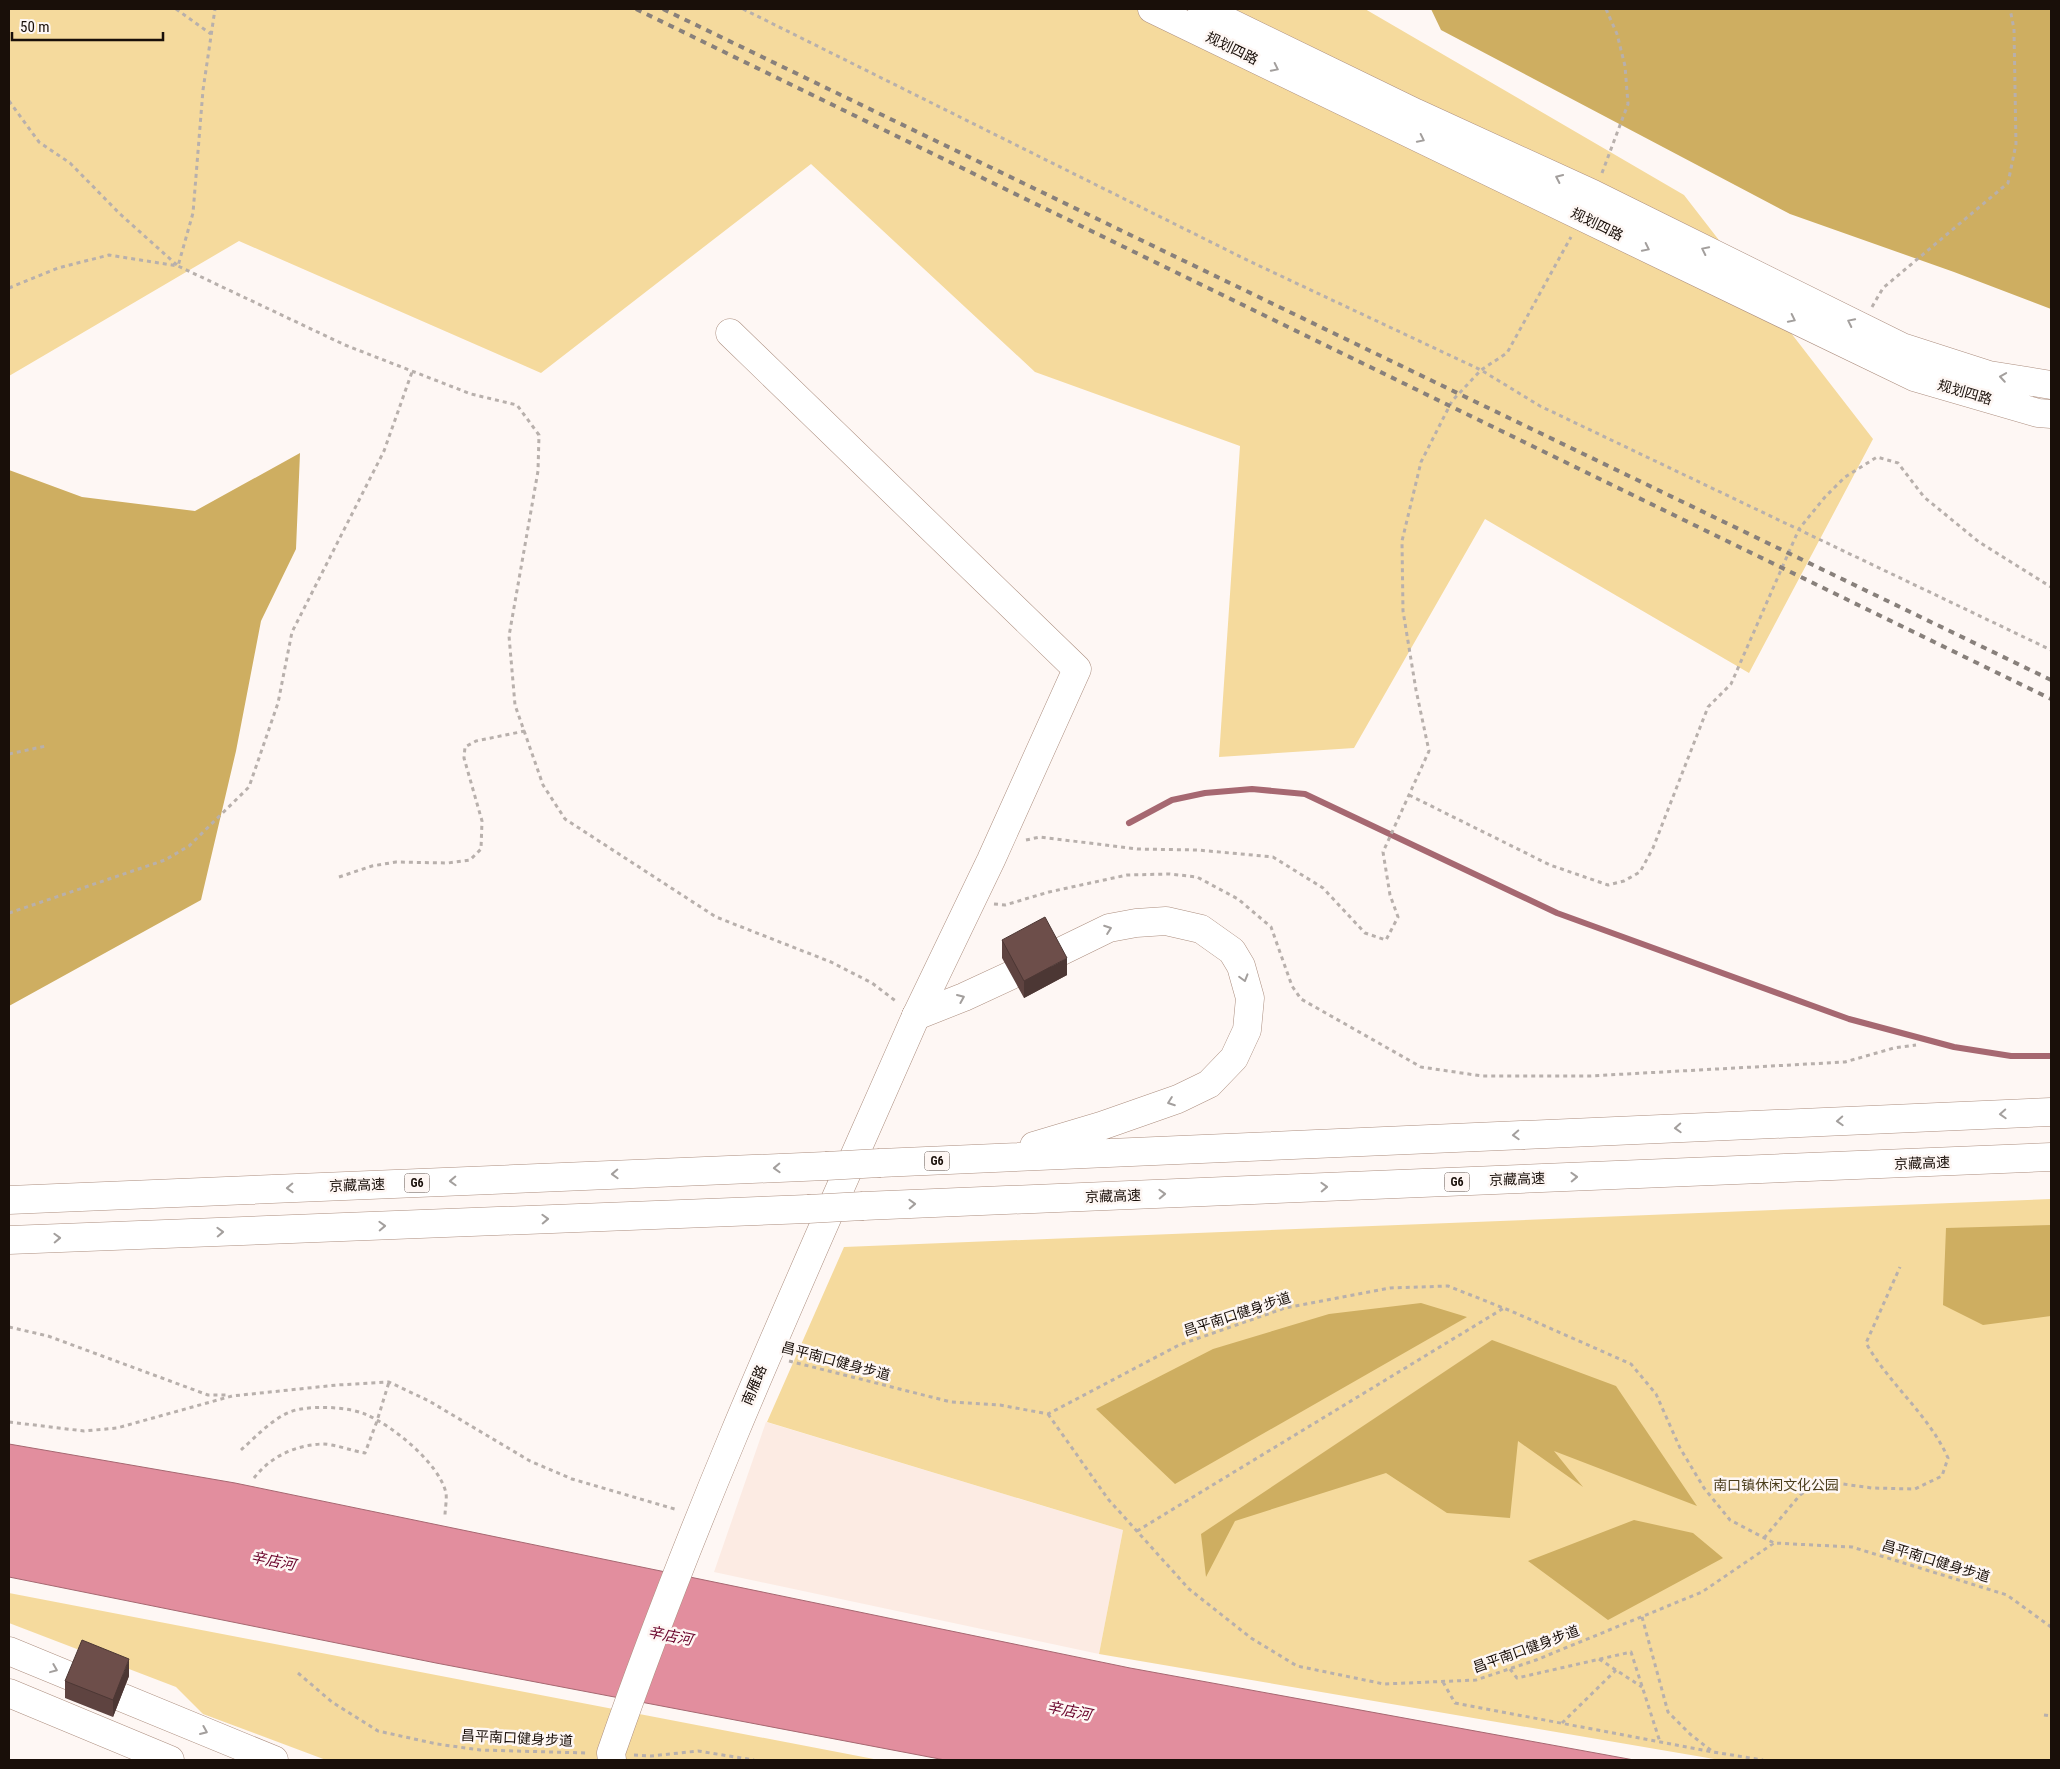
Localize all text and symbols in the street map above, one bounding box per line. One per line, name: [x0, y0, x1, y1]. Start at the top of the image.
scale bar: [12, 10, 164, 42]
text: 50 m: [20, 18, 50, 36]
street label: 规划四路: [1203, 29, 1261, 67]
one-way arrow: [1269, 62, 1278, 72]
one-way arrow: [1416, 133, 1425, 143]
one-way arrow: [1555, 174, 1564, 185]
street label: 规划四路: [1568, 205, 1626, 243]
one-way arrow: [1641, 242, 1650, 252]
one-way arrow: [1702, 246, 1711, 256]
one-way arrow: [1787, 312, 1796, 323]
one-way arrow: [1847, 318, 1856, 328]
one-way arrow: [1999, 372, 2007, 383]
street label: 规划四路: [1936, 377, 1994, 407]
one-way arrow: [1103, 925, 1112, 935]
one-way arrow: [1238, 973, 1248, 981]
one-way arrow: [956, 994, 965, 1004]
one-way arrow: [1167, 1096, 1176, 1106]
one-way arrow: [1998, 1108, 2006, 1119]
one-way arrow: [1836, 1116, 1844, 1126]
one-way arrow: [1674, 1123, 1682, 1133]
one-way arrow: [1511, 1130, 1519, 1141]
road number: G6: [924, 1152, 950, 1170]
street label: 京藏高速: [1894, 1154, 1950, 1172]
one-way arrow: [773, 1162, 781, 1173]
one-way arrow: [611, 1169, 619, 1180]
street label: 京藏高速: [1489, 1170, 1545, 1188]
road number: G6: [1444, 1172, 1470, 1192]
one-way arrow: [1570, 1172, 1578, 1182]
road number: G6: [404, 1174, 430, 1192]
street label: 京藏高速: [329, 1176, 385, 1194]
one-way arrow: [448, 1176, 456, 1187]
one-way arrow: [1320, 1182, 1328, 1193]
one-way arrow: [286, 1183, 294, 1193]
street label: 京藏高速: [1085, 1187, 1141, 1205]
one-way arrow: [1158, 1189, 1166, 1199]
one-way arrow: [908, 1199, 916, 1210]
one-way arrow: [541, 1214, 549, 1224]
one-way arrow: [378, 1220, 386, 1231]
one-way arrow: [216, 1227, 224, 1237]
one-way arrow: [54, 1233, 62, 1244]
street label: 昌平南口健身步道: [1181, 1289, 1293, 1339]
street label: 昌平南口健身步道: [780, 1339, 892, 1383]
street label: 南雁路: [738, 1363, 770, 1407]
park label: 南口镇休闲文化公园: [1713, 1477, 1839, 1493]
street label: 昌平南口健身步道: [1880, 1537, 1992, 1585]
water label: 辛店河: [249, 1548, 300, 1575]
street label: 昌平南口健身步道: [1471, 1622, 1581, 1676]
water label: 辛店河: [646, 1623, 697, 1650]
one-way arrow: [49, 1663, 58, 1673]
water label: 辛店河: [1045, 1698, 1096, 1725]
one-way arrow: [199, 1725, 208, 1736]
street label: 昌平南口健身步道: [461, 1727, 573, 1749]

